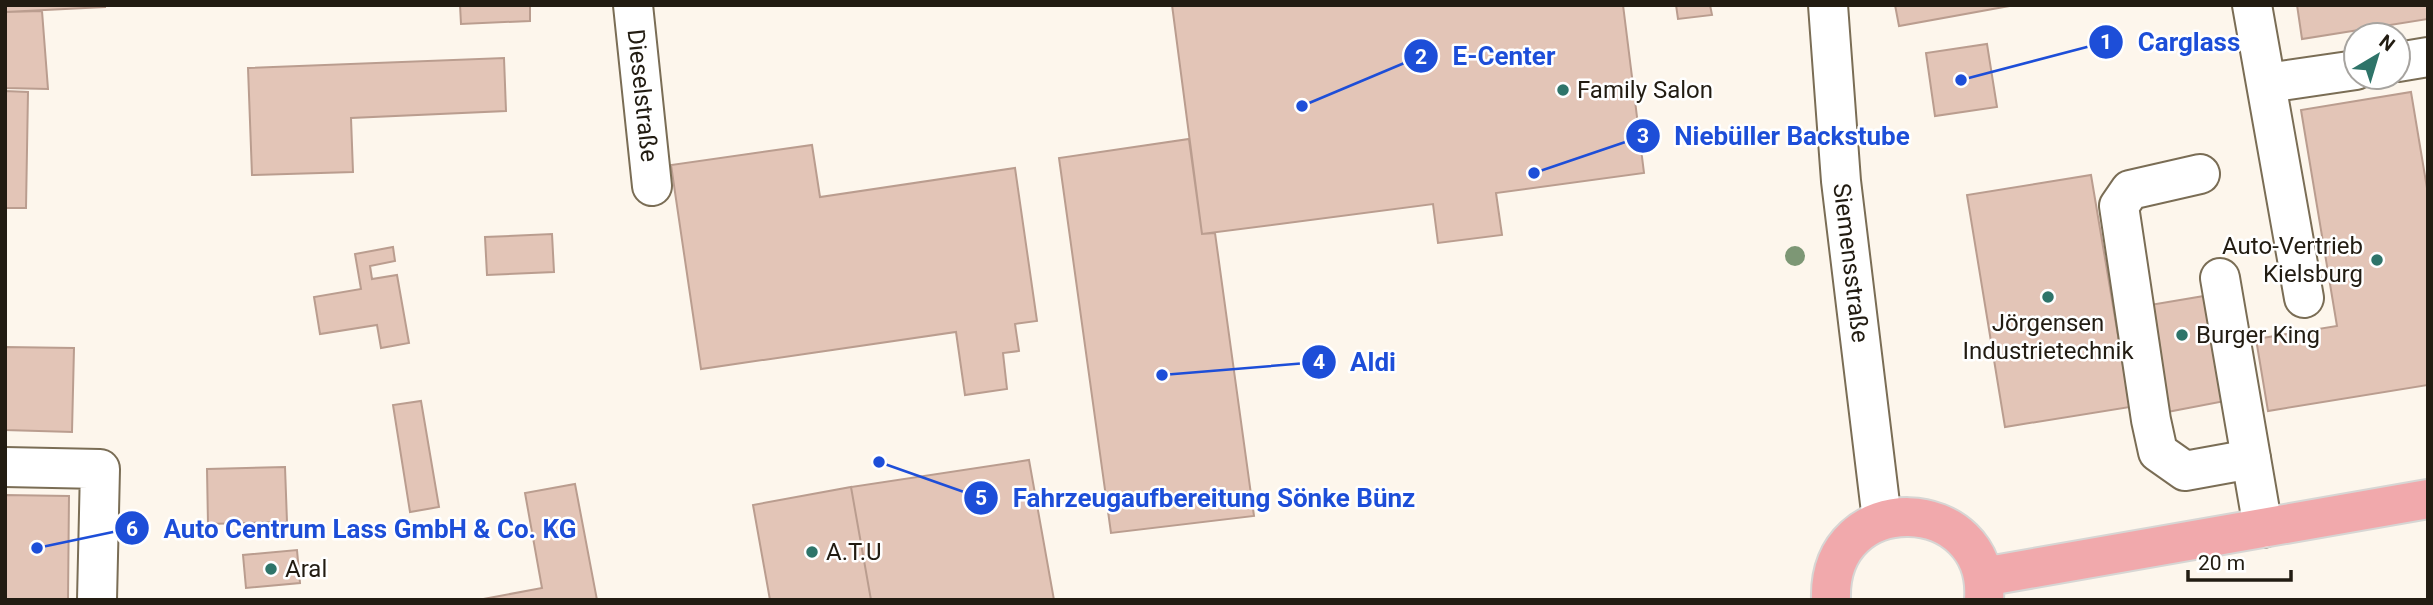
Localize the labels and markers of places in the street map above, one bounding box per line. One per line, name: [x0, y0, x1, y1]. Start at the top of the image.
callout: Carglass: [2089, 18, 2254, 65]
callout: E-Center: [1403, 33, 1569, 80]
place label: Family Salon: [1577, 76, 1713, 104]
marker: Family Salon: [1555, 82, 1571, 98]
callout: Niebüller Backstube: [1625, 112, 1924, 159]
place label: Auto-Vertrieb Kielsburg: [2222, 232, 2363, 288]
marker: Auto-Vertrieb Kielsburg: [2369, 252, 2385, 268]
marker: Jörgensen Industrietechnik: [2040, 289, 2056, 305]
place label: Jörgensen Industrietechnik: [1962, 309, 2134, 365]
place label: Burger King: [2196, 321, 2320, 349]
marker: Burger King: [2174, 327, 2190, 343]
callout: Aldi: [1301, 338, 1410, 385]
callout: Fahrzeugaufbereitung Sönke Bünz: [963, 474, 1429, 521]
callout: Auto Centrum Lass GmbH & Co. KG: [115, 505, 590, 552]
place label: A.T.U: [826, 538, 882, 566]
marker: A.T.U: [804, 544, 820, 560]
place label: Aral: [285, 555, 327, 583]
marker: Aral: [263, 561, 279, 577]

